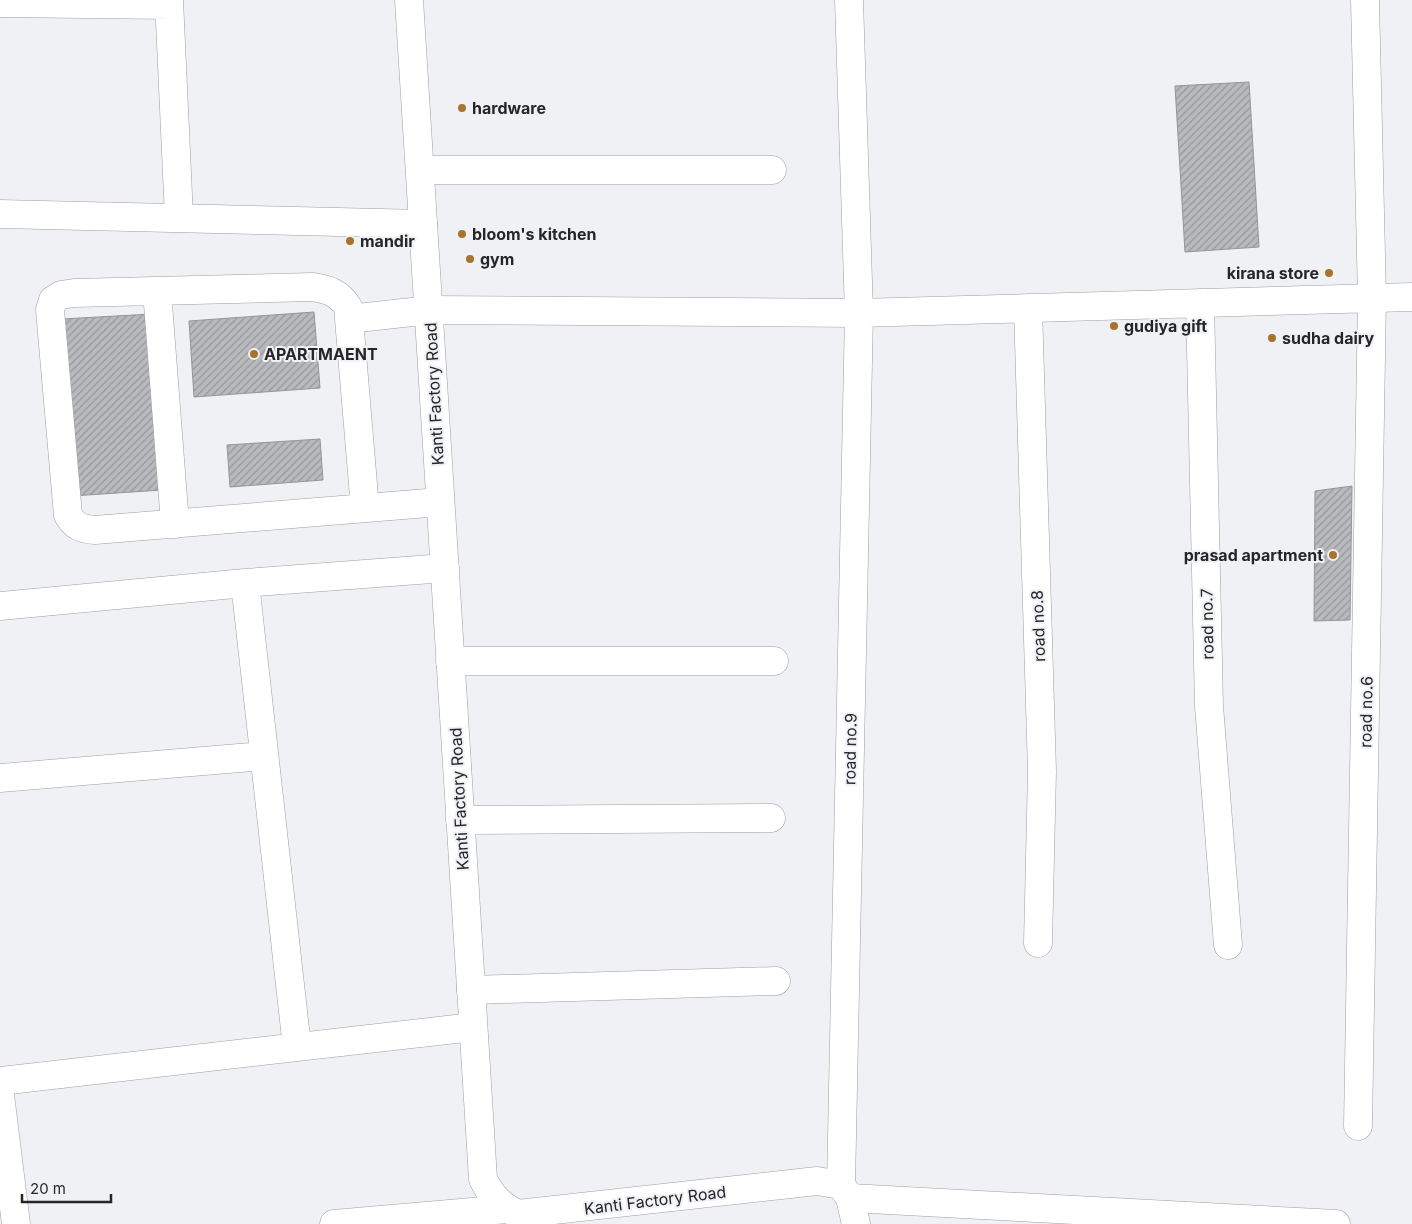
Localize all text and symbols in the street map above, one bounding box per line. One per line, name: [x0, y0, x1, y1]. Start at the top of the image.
place label: hardware: [472, 98, 546, 118]
marker: hardware: [456, 102, 468, 114]
place label: bloom's kitchen: [472, 224, 597, 244]
marker: bloom's kitchen: [456, 228, 468, 240]
place label: mandir: [360, 231, 415, 251]
marker: mandir: [344, 235, 356, 247]
place label: gym: [480, 249, 514, 269]
marker: gym: [464, 253, 476, 265]
place label: kirana store: [1227, 263, 1319, 283]
marker: kirana store: [1323, 267, 1335, 279]
place label: gudiya gift: [1124, 316, 1207, 336]
marker: gudiya gift: [1108, 320, 1120, 332]
street label: Kanti Factory Road: [420, 322, 448, 466]
place label: sudha dairy: [1282, 328, 1375, 348]
marker: sudha dairy: [1266, 332, 1278, 344]
place label: APARTMAENT: [264, 344, 378, 364]
marker: APARTMAENT: [248, 348, 260, 360]
place label: prasad apartment: [1184, 545, 1323, 565]
marker: prasad apartment: [1327, 549, 1339, 561]
street label: road no.7: [1196, 588, 1218, 660]
street label: road no.8: [1027, 590, 1049, 662]
street label: road no.6: [1355, 676, 1377, 748]
street label: road no.9: [839, 713, 861, 785]
street label: Kanti Factory Road: [445, 727, 473, 871]
scale bar: [22, 1172, 111, 1204]
text: 20 m: [30, 1179, 66, 1198]
street label: Kanti Factory Road: [583, 1181, 727, 1219]

